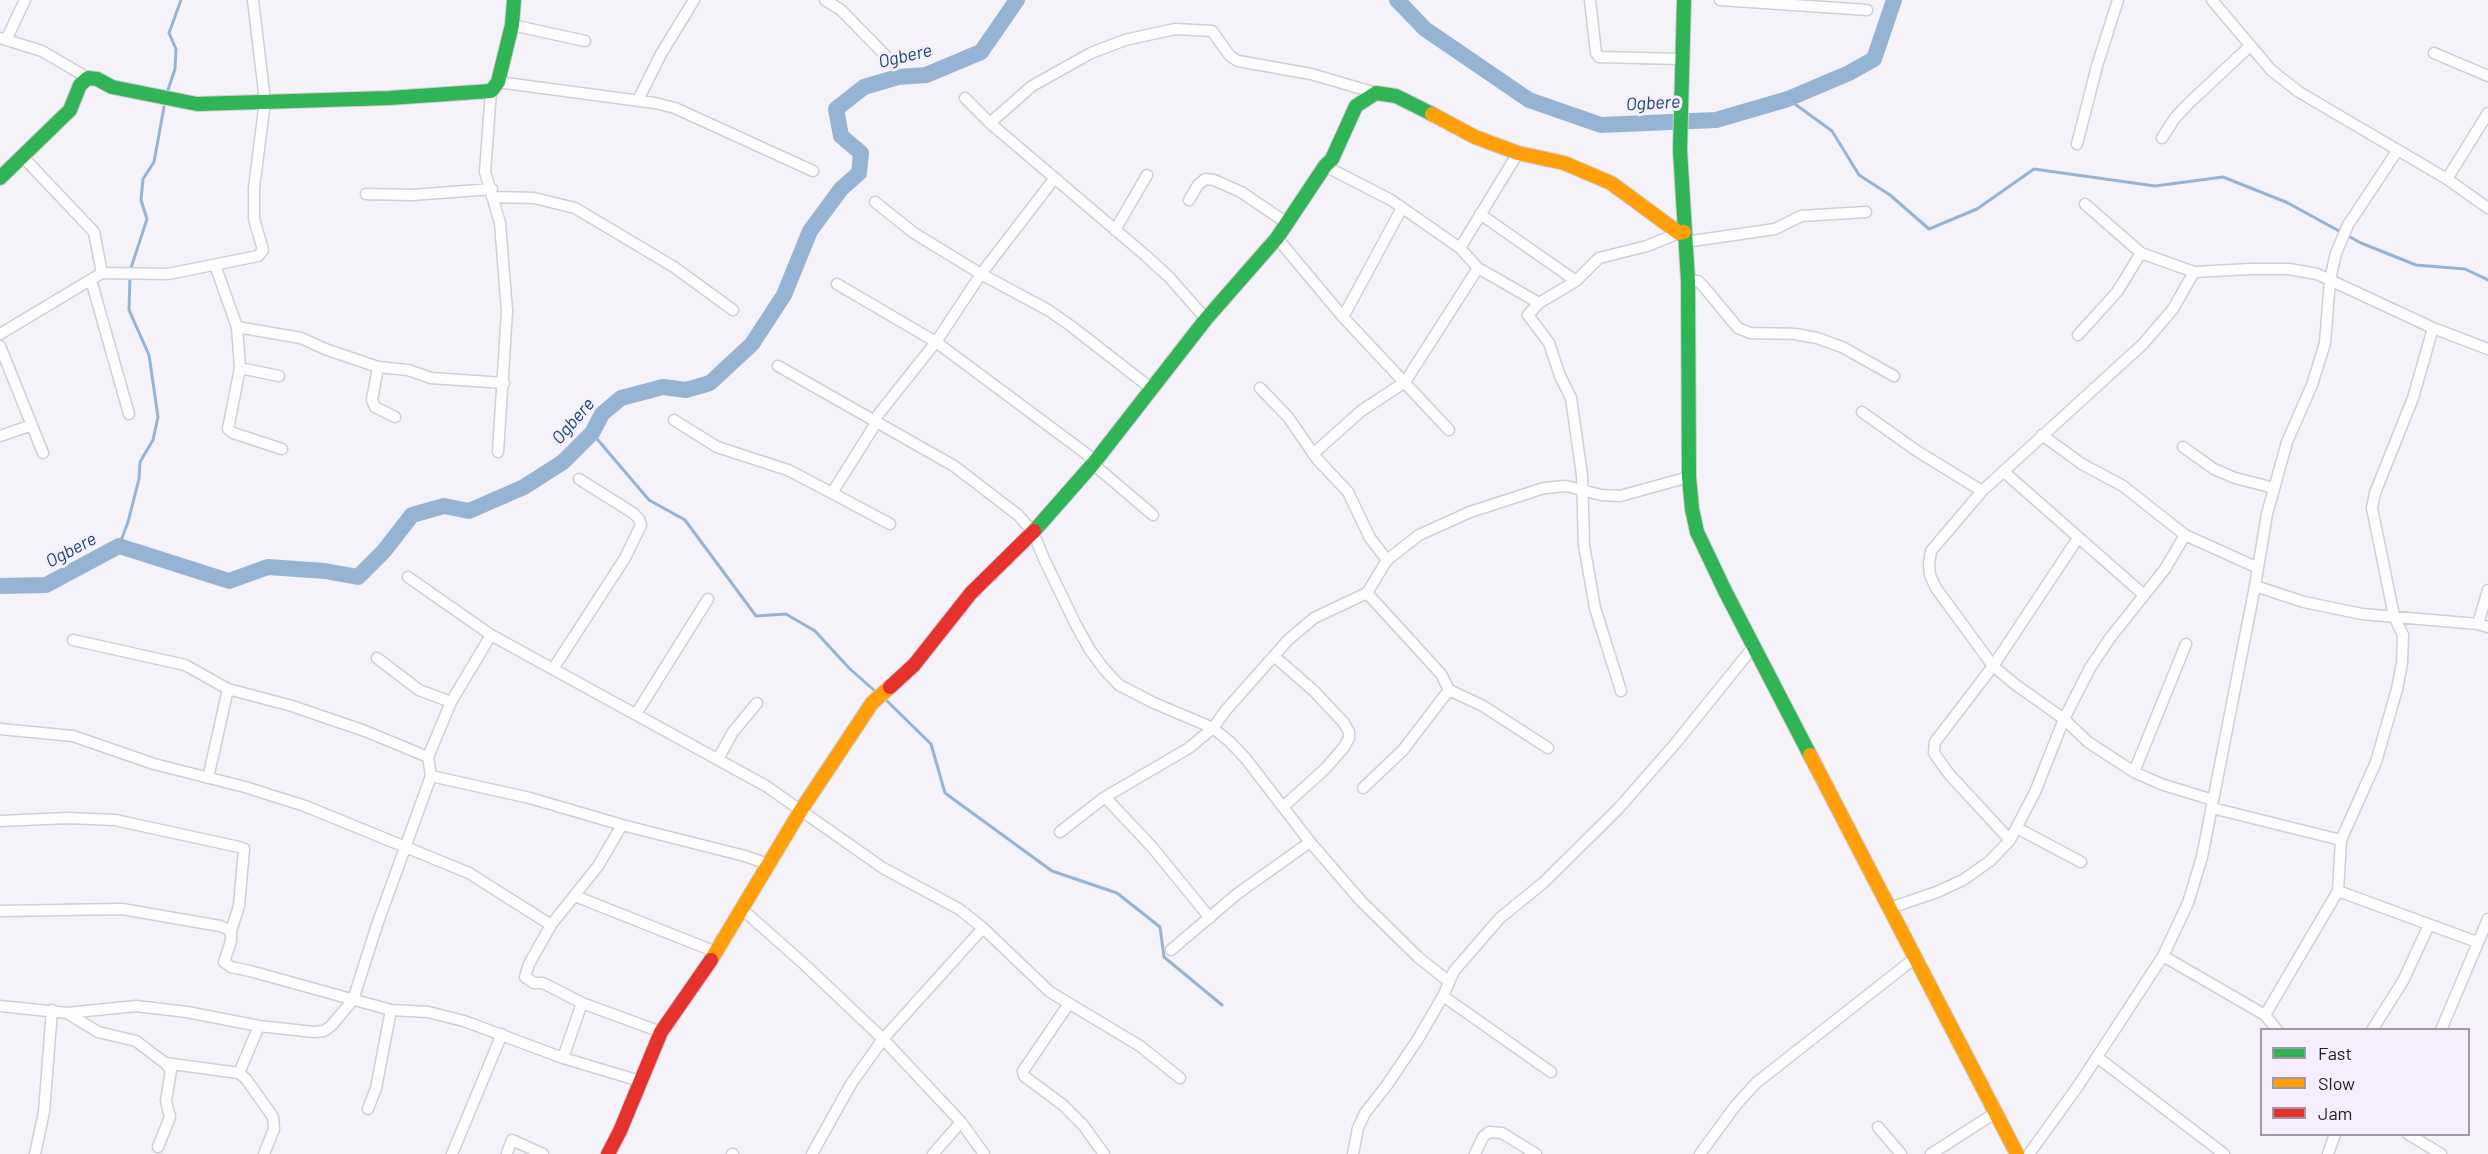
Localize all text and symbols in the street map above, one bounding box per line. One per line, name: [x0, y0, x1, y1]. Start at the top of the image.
water label: Ogbere: [876, 39, 934, 73]
water label: Ogbere: [1625, 91, 1681, 115]
water label: Ogbere: [547, 393, 599, 449]
water label: Ogbere: [42, 528, 100, 572]
legend: [2260, 1028, 2470, 1136]
text: Fast: [2318, 1042, 2352, 1064]
text: Slow: [2318, 1072, 2355, 1094]
text: Jam: [2318, 1102, 2352, 1124]

